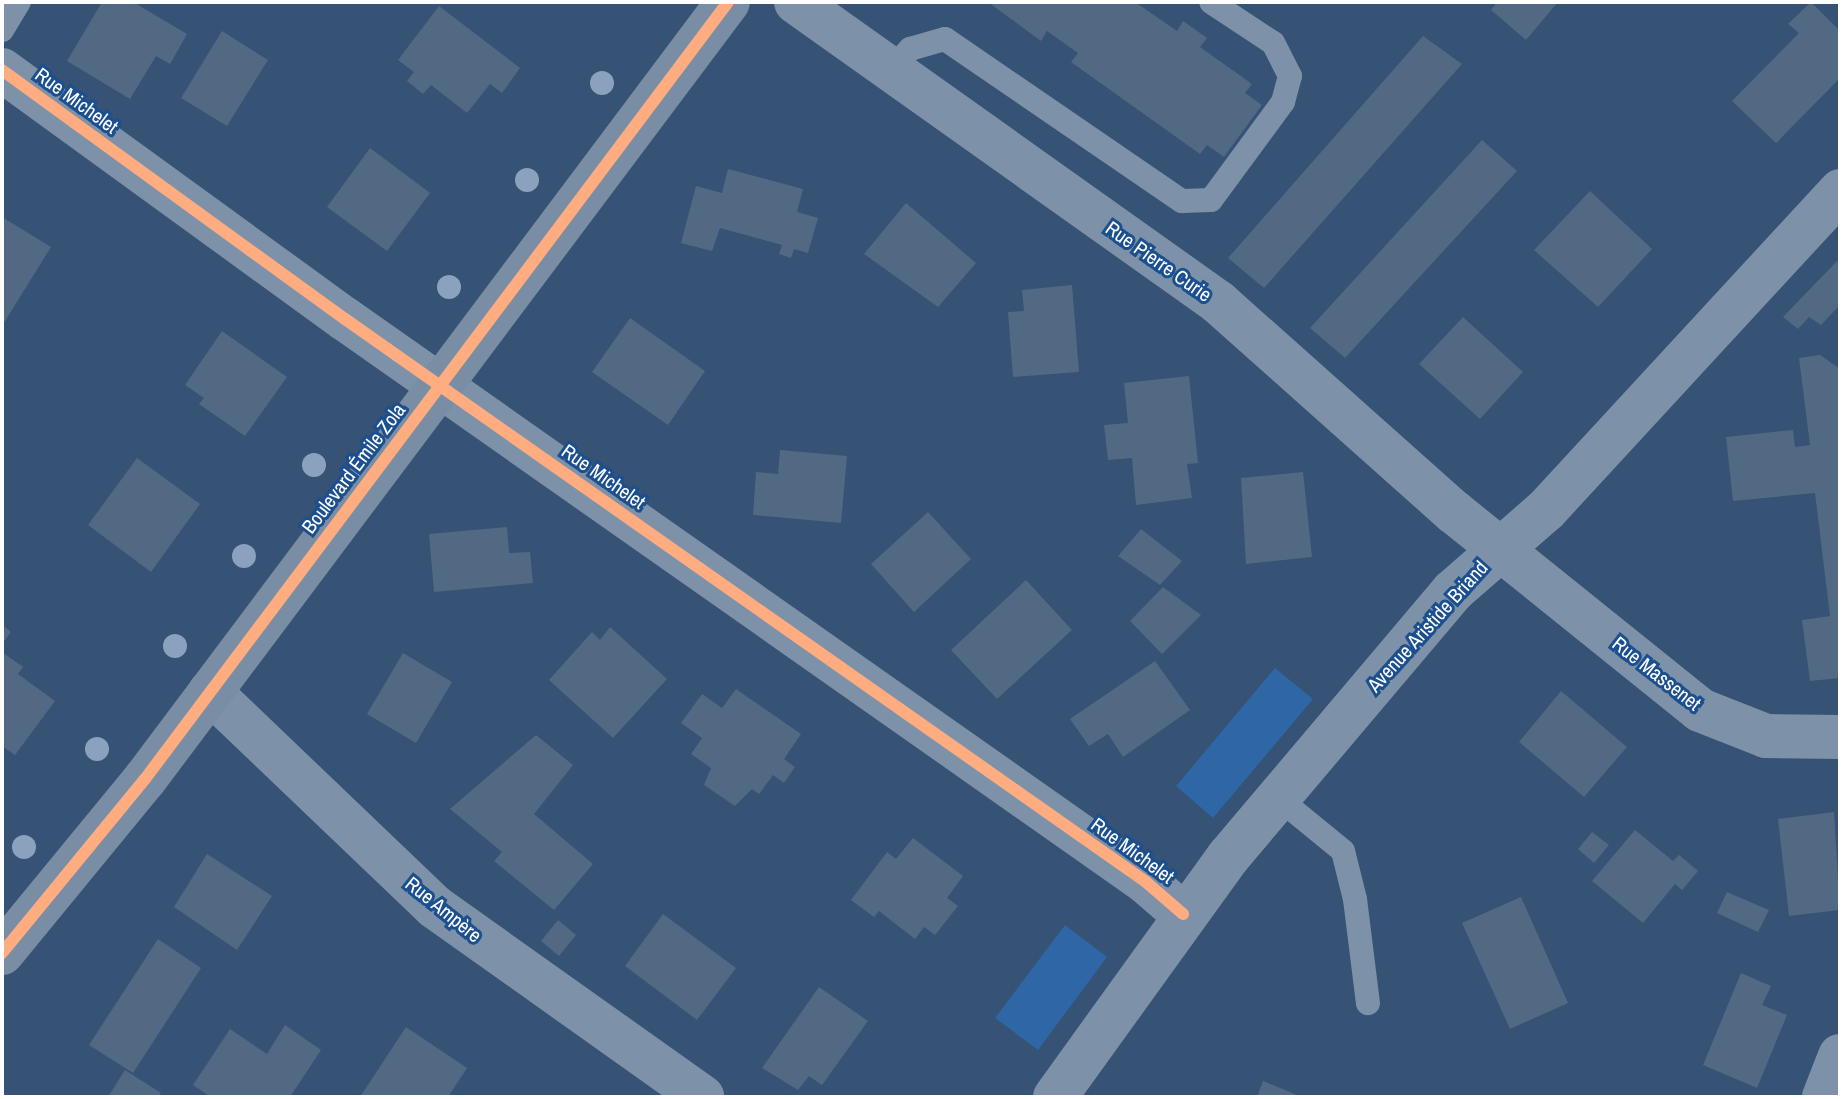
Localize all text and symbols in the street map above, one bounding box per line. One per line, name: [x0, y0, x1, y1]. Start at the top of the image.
street label: Rue Michelet: [31, 62, 123, 138]
street label: Rue Pierre Curie: [1101, 216, 1217, 306]
street label: Boulevard Émile Zola: [296, 398, 410, 538]
street label: Rue Michelet: [558, 438, 650, 514]
street label: Avenue Aristide Briand: [1361, 555, 1493, 697]
street label: Rue Massenet: [1608, 631, 1706, 715]
street label: Rue Michelet: [1087, 812, 1179, 888]
street label: Rue Ampère: [401, 871, 487, 947]

